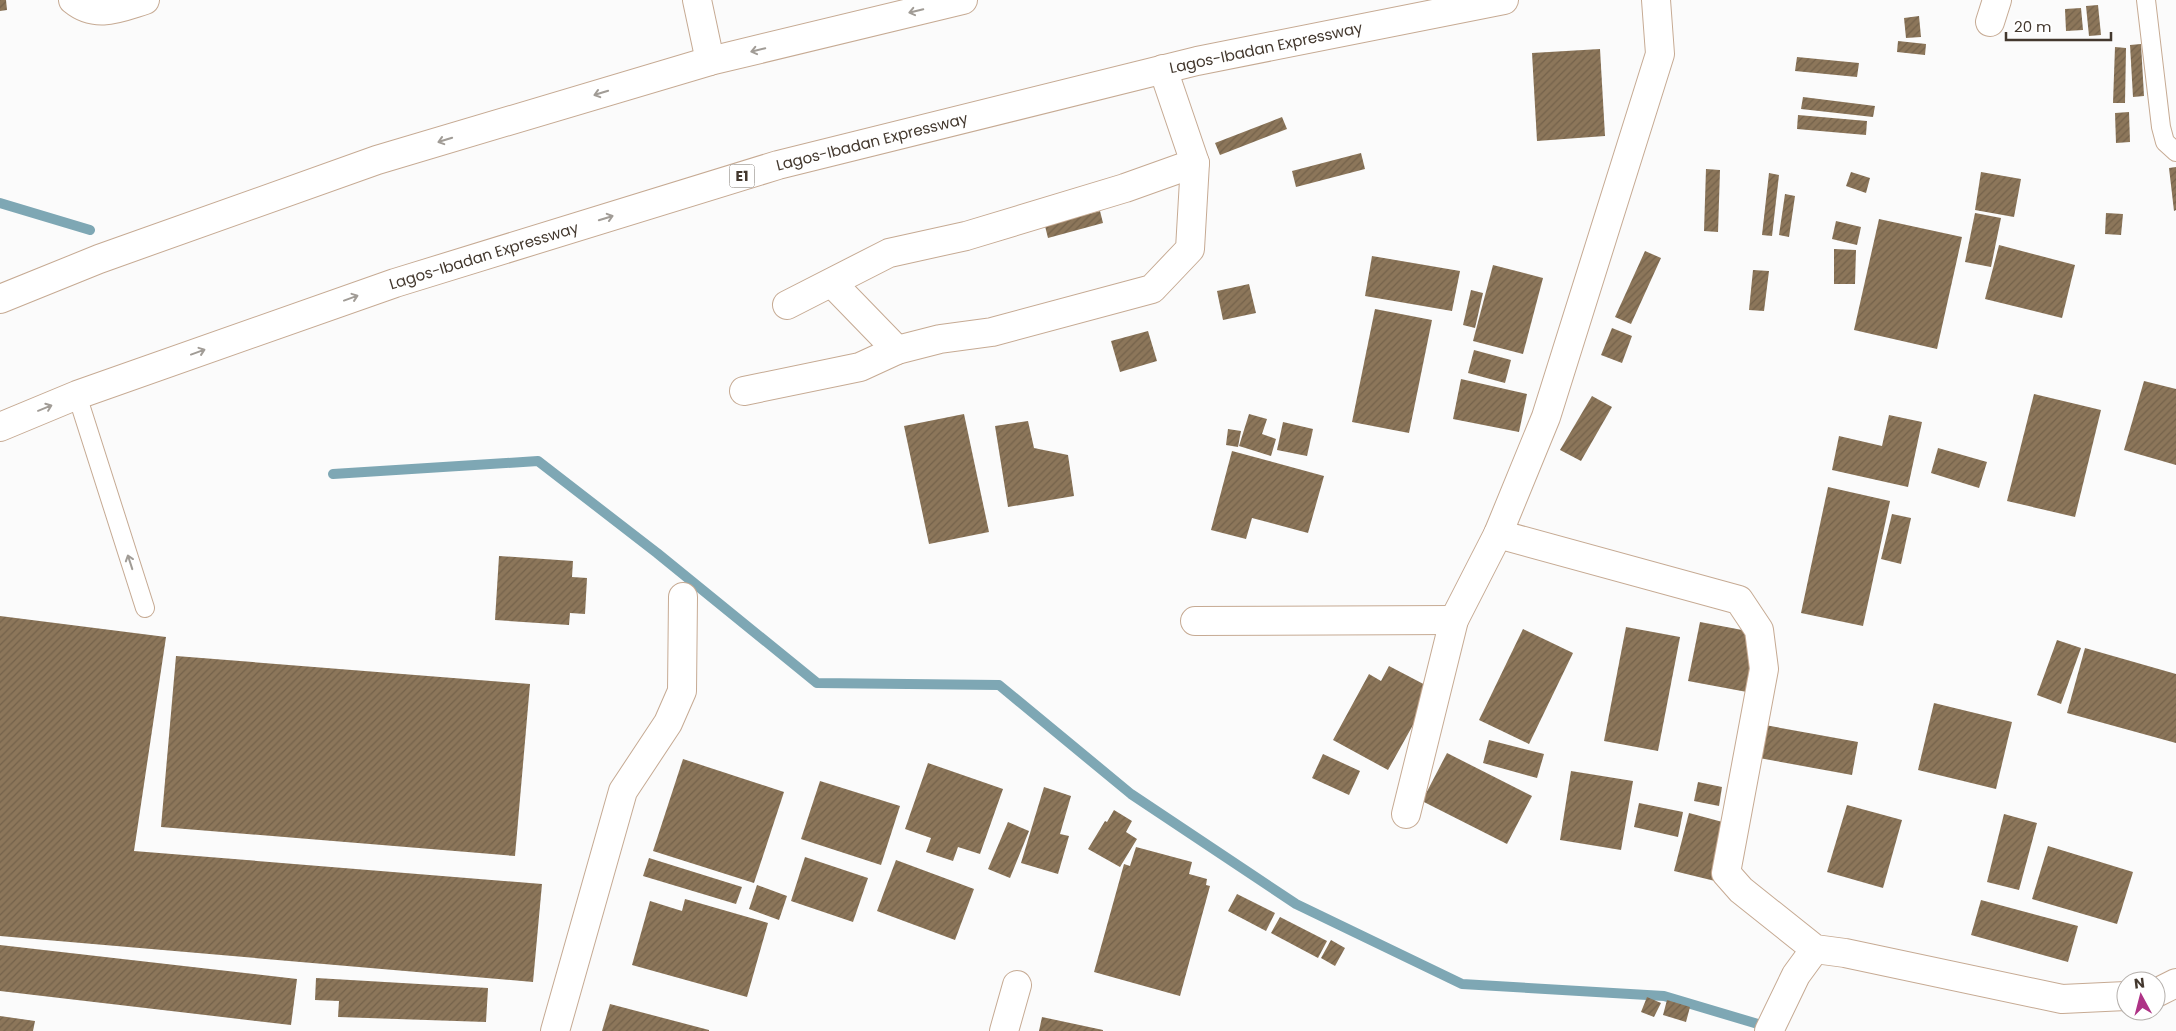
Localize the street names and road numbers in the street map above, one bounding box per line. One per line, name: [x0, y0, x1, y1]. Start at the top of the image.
street label: Lagos-Ibadan Expressway: [1167, 17, 1365, 78]
street label: Lagos-Ibadan Expressway: [774, 107, 970, 176]
road number: E1: [730, 165, 754, 188]
street label: Lagos-Ibadan Expressway: [387, 217, 582, 294]

